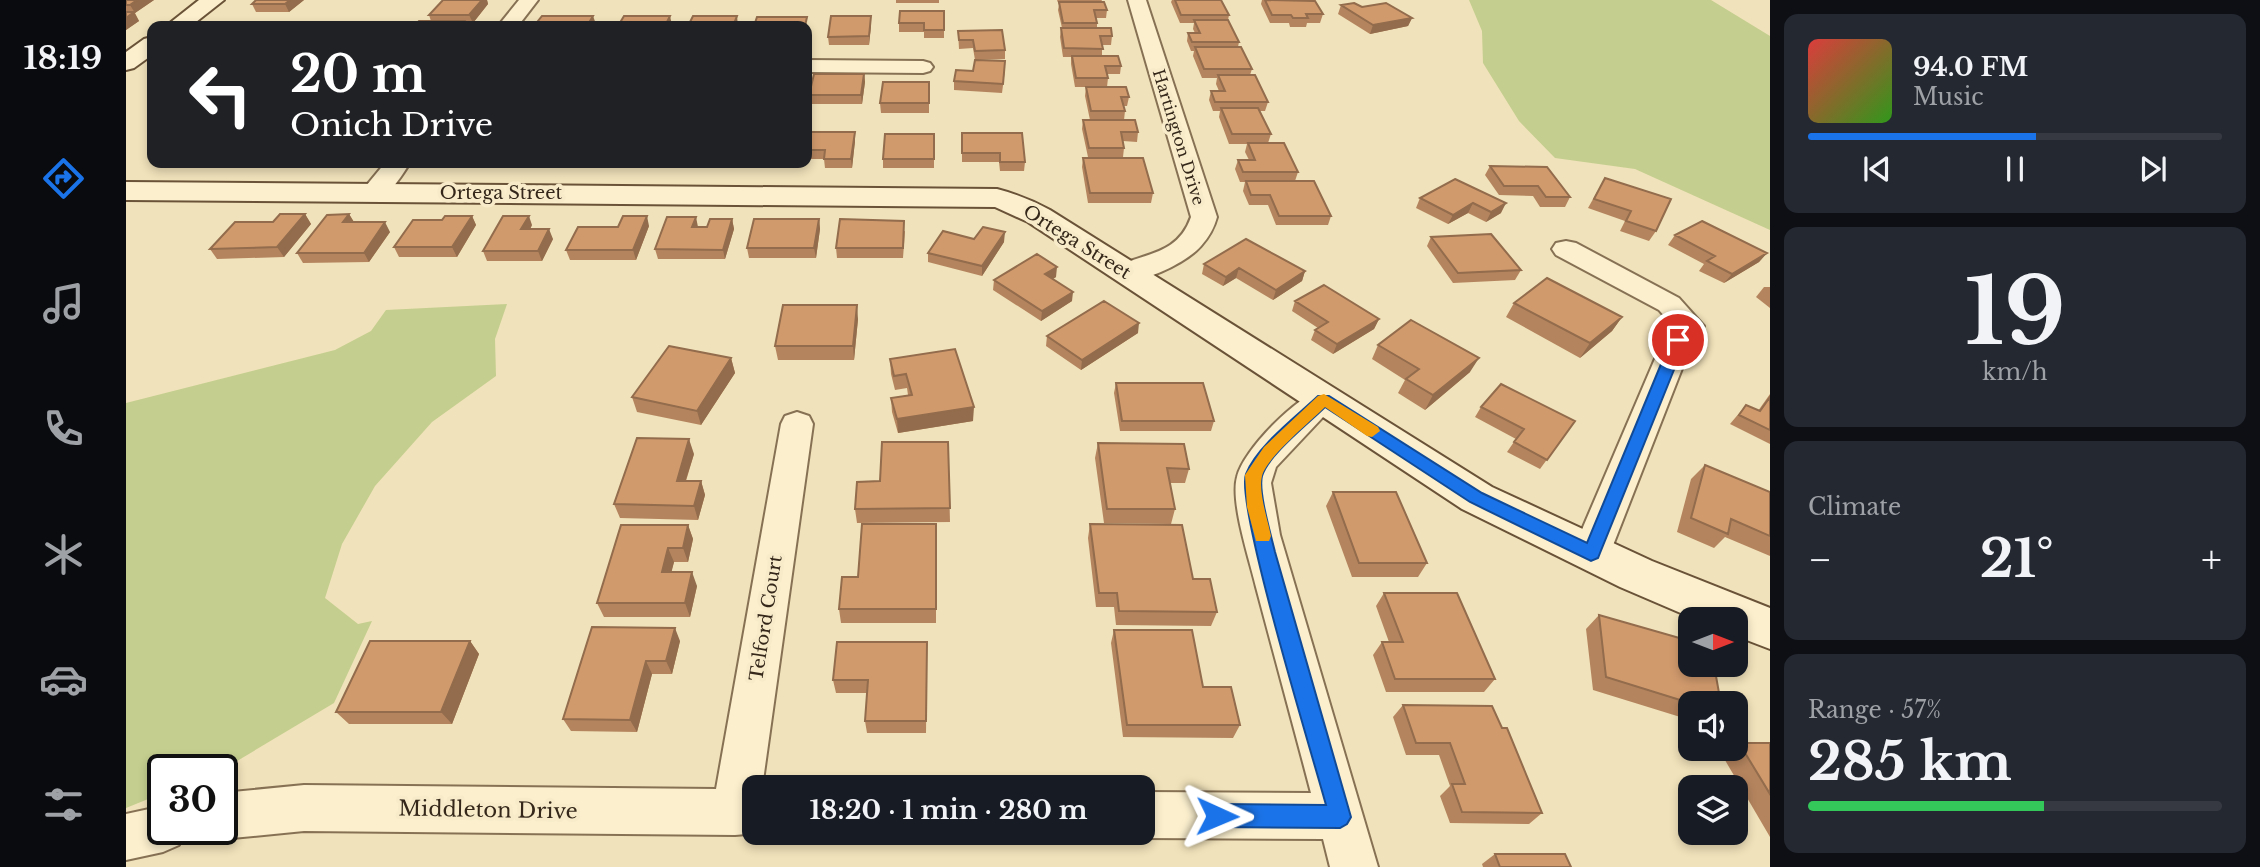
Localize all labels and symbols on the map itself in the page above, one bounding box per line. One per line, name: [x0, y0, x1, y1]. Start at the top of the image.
street label: Hartington Drive: [1149, 67, 1209, 207]
street label: Ortega Street: [440, 182, 562, 204]
street label: Ortega Street: [1019, 200, 1135, 284]
pin: [1648, 310, 1708, 370]
street label: Telford Court: [745, 553, 787, 682]
north arrow: [1678, 607, 1748, 677]
speed limit sign: 30: [147, 754, 238, 845]
position arrow: [1180, 779, 1254, 853]
street label: Middleton Drive: [398, 795, 578, 825]

